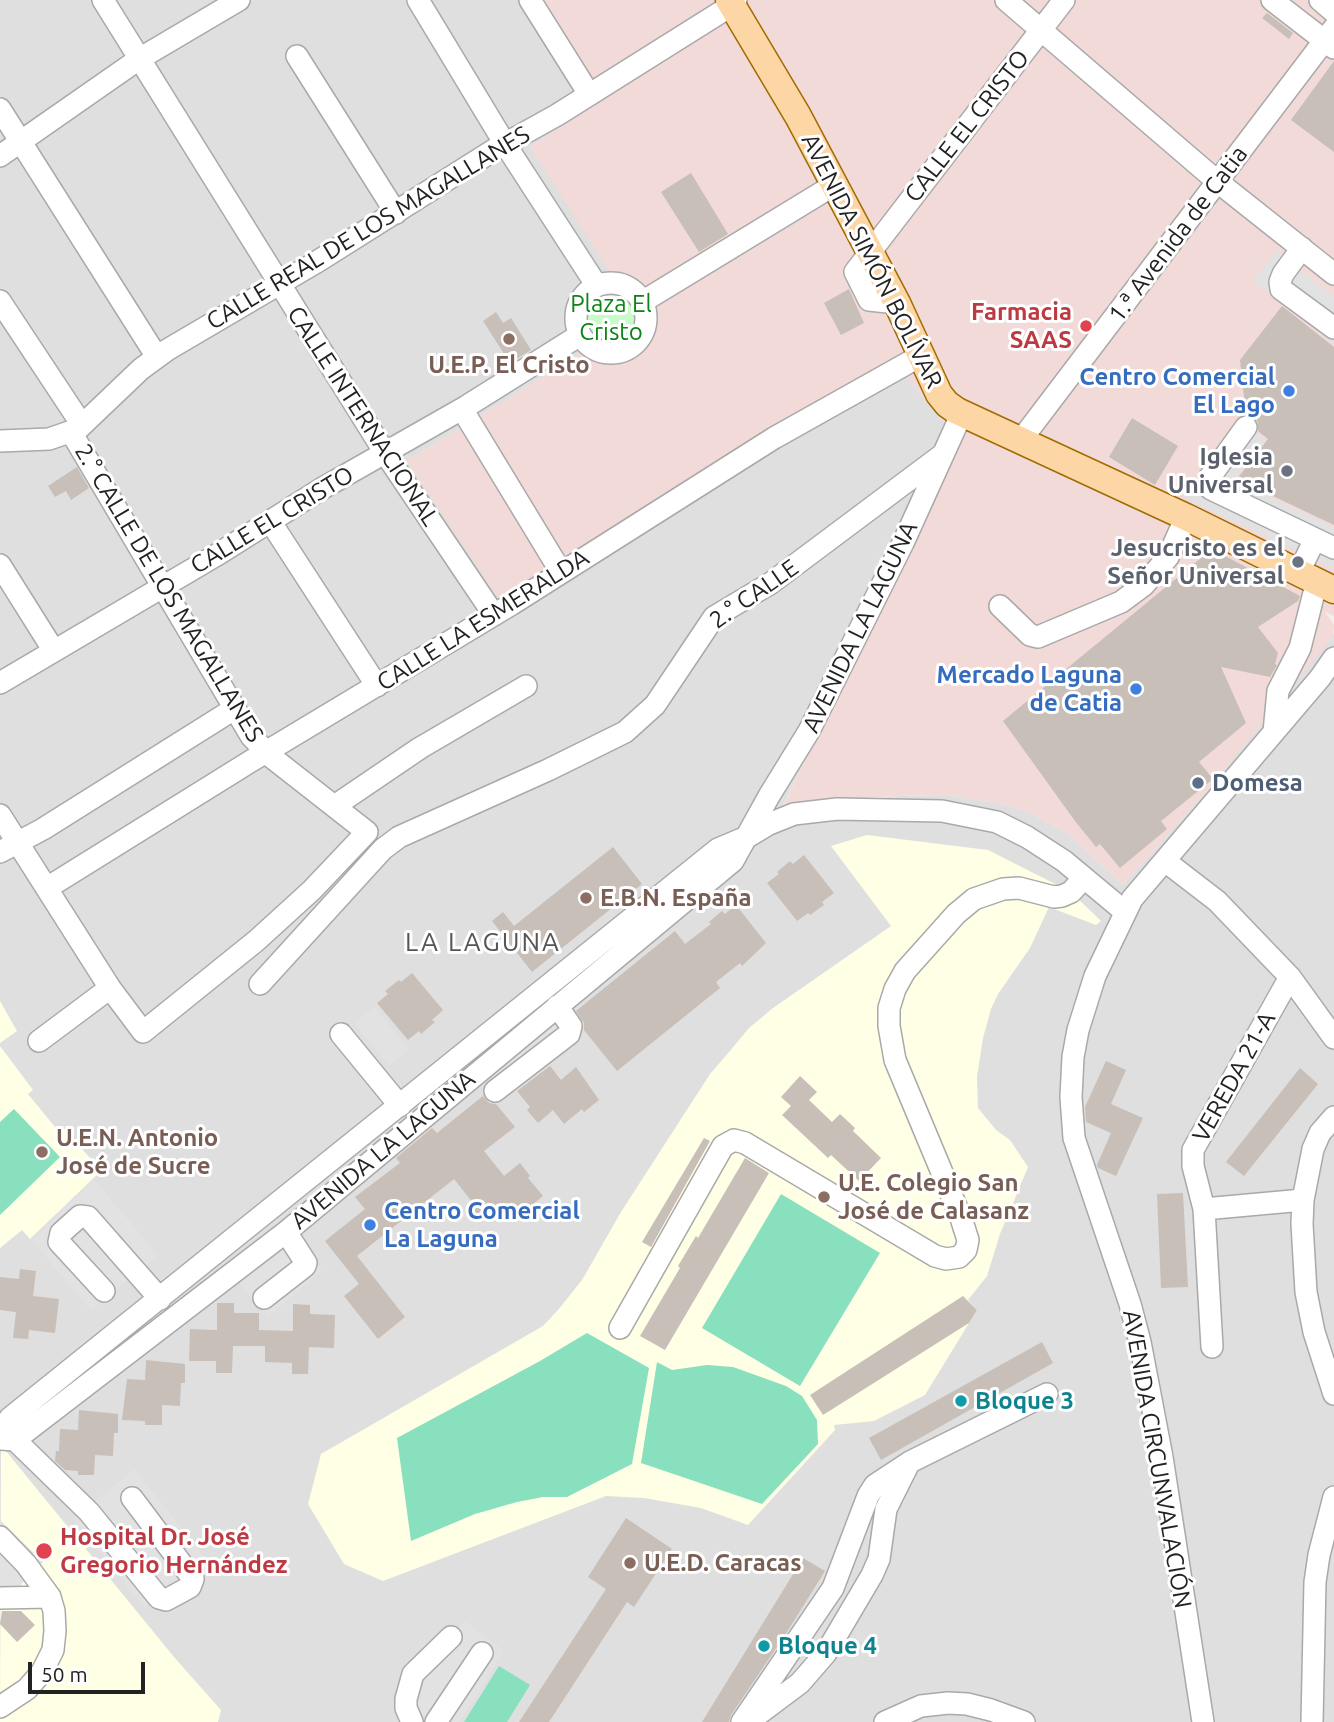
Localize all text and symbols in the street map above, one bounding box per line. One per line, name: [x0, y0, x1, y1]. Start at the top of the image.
street label: CALLE EL CRISTO: [899, 44, 1035, 208]
street label: CALLE REAL DE LOS MAGALLANES: [201, 120, 535, 336]
street label: AVENIDA SIMÓN BOLÍVAR: [795, 129, 949, 393]
street label: 1.ª Avenida de Catia: [1102, 140, 1254, 328]
park label: Plaza El Cristo: [570, 290, 652, 346]
place label: Farmacia SAAS: [971, 298, 1072, 354]
street label: CALLE INTERNACIONAL: [281, 301, 445, 531]
marker: Farmacia SAAS: [1078, 318, 1094, 334]
marker: U.E.P. El Cristo: [501, 331, 517, 347]
place label: U.E.P. El Cristo: [428, 351, 590, 379]
place label: Centro Comercial El Lago: [1079, 363, 1275, 419]
marker: Centro Comercial El Lago: [1281, 383, 1297, 399]
street label: 2.° CALLE DE LOS MAGALLANES: [68, 439, 270, 747]
place label: Iglesia Universal: [1168, 443, 1273, 499]
street label: CALLE EL CRISTO: [185, 460, 359, 580]
marker: Iglesia Universal: [1279, 463, 1295, 479]
street label: AVENIDA LA LAGUNA: [796, 517, 924, 737]
place label: Jesucristo es el Señor Universal: [1107, 534, 1284, 590]
street label: CALLE LA ESMERALDA: [372, 543, 594, 697]
street label: 2.° CALLE: [704, 553, 804, 635]
marker: Jesucristo es el Señor Universal: [1290, 554, 1306, 570]
place label: Mercado Laguna de Catia: [937, 661, 1122, 717]
marker: Mercado Laguna de Catia: [1128, 681, 1144, 697]
place label: Domesa: [1212, 769, 1303, 797]
marker: Domesa: [1190, 775, 1206, 791]
place label: E.B.N. España: [600, 884, 752, 912]
marker: E.B.N. España: [578, 890, 594, 906]
district label: LA LAGUNA: [406, 926, 560, 958]
street label: VEREDA 21-A: [1186, 1007, 1282, 1147]
street label: AVENIDA LA LAGUNA: [285, 1065, 481, 1235]
place label: U.E.N. Antonio José de Sucre: [56, 1124, 218, 1180]
marker: U.E.N. Antonio José de Sucre: [34, 1144, 50, 1160]
place label: U.E. Colegio San José de Calasanz: [838, 1169, 1029, 1225]
marker: U.E. Colegio San José de Calasanz: [816, 1189, 832, 1205]
place label: Centro Comercial La Laguna: [384, 1197, 580, 1253]
marker: Centro Comercial La Laguna: [362, 1217, 378, 1233]
street label: AVENIDA CIRCUNVALACIÓN: [1117, 1308, 1197, 1610]
place label: Bloque 3: [975, 1387, 1074, 1415]
marker: Bloque 3: [953, 1393, 969, 1409]
place label: Hospital Dr. José Gregorio Hernández: [60, 1523, 288, 1579]
marker: Hospital Dr. José Gregorio Hernández: [34, 1541, 54, 1561]
place label: U.E.D. Caracas: [644, 1549, 801, 1577]
marker: U.E.D. Caracas: [622, 1555, 638, 1571]
place label: Bloque 4: [778, 1632, 877, 1660]
marker: Bloque 4: [756, 1638, 772, 1654]
scale bar: [32, 1648, 149, 1692]
text: 50 m: [41, 1662, 88, 1686]

